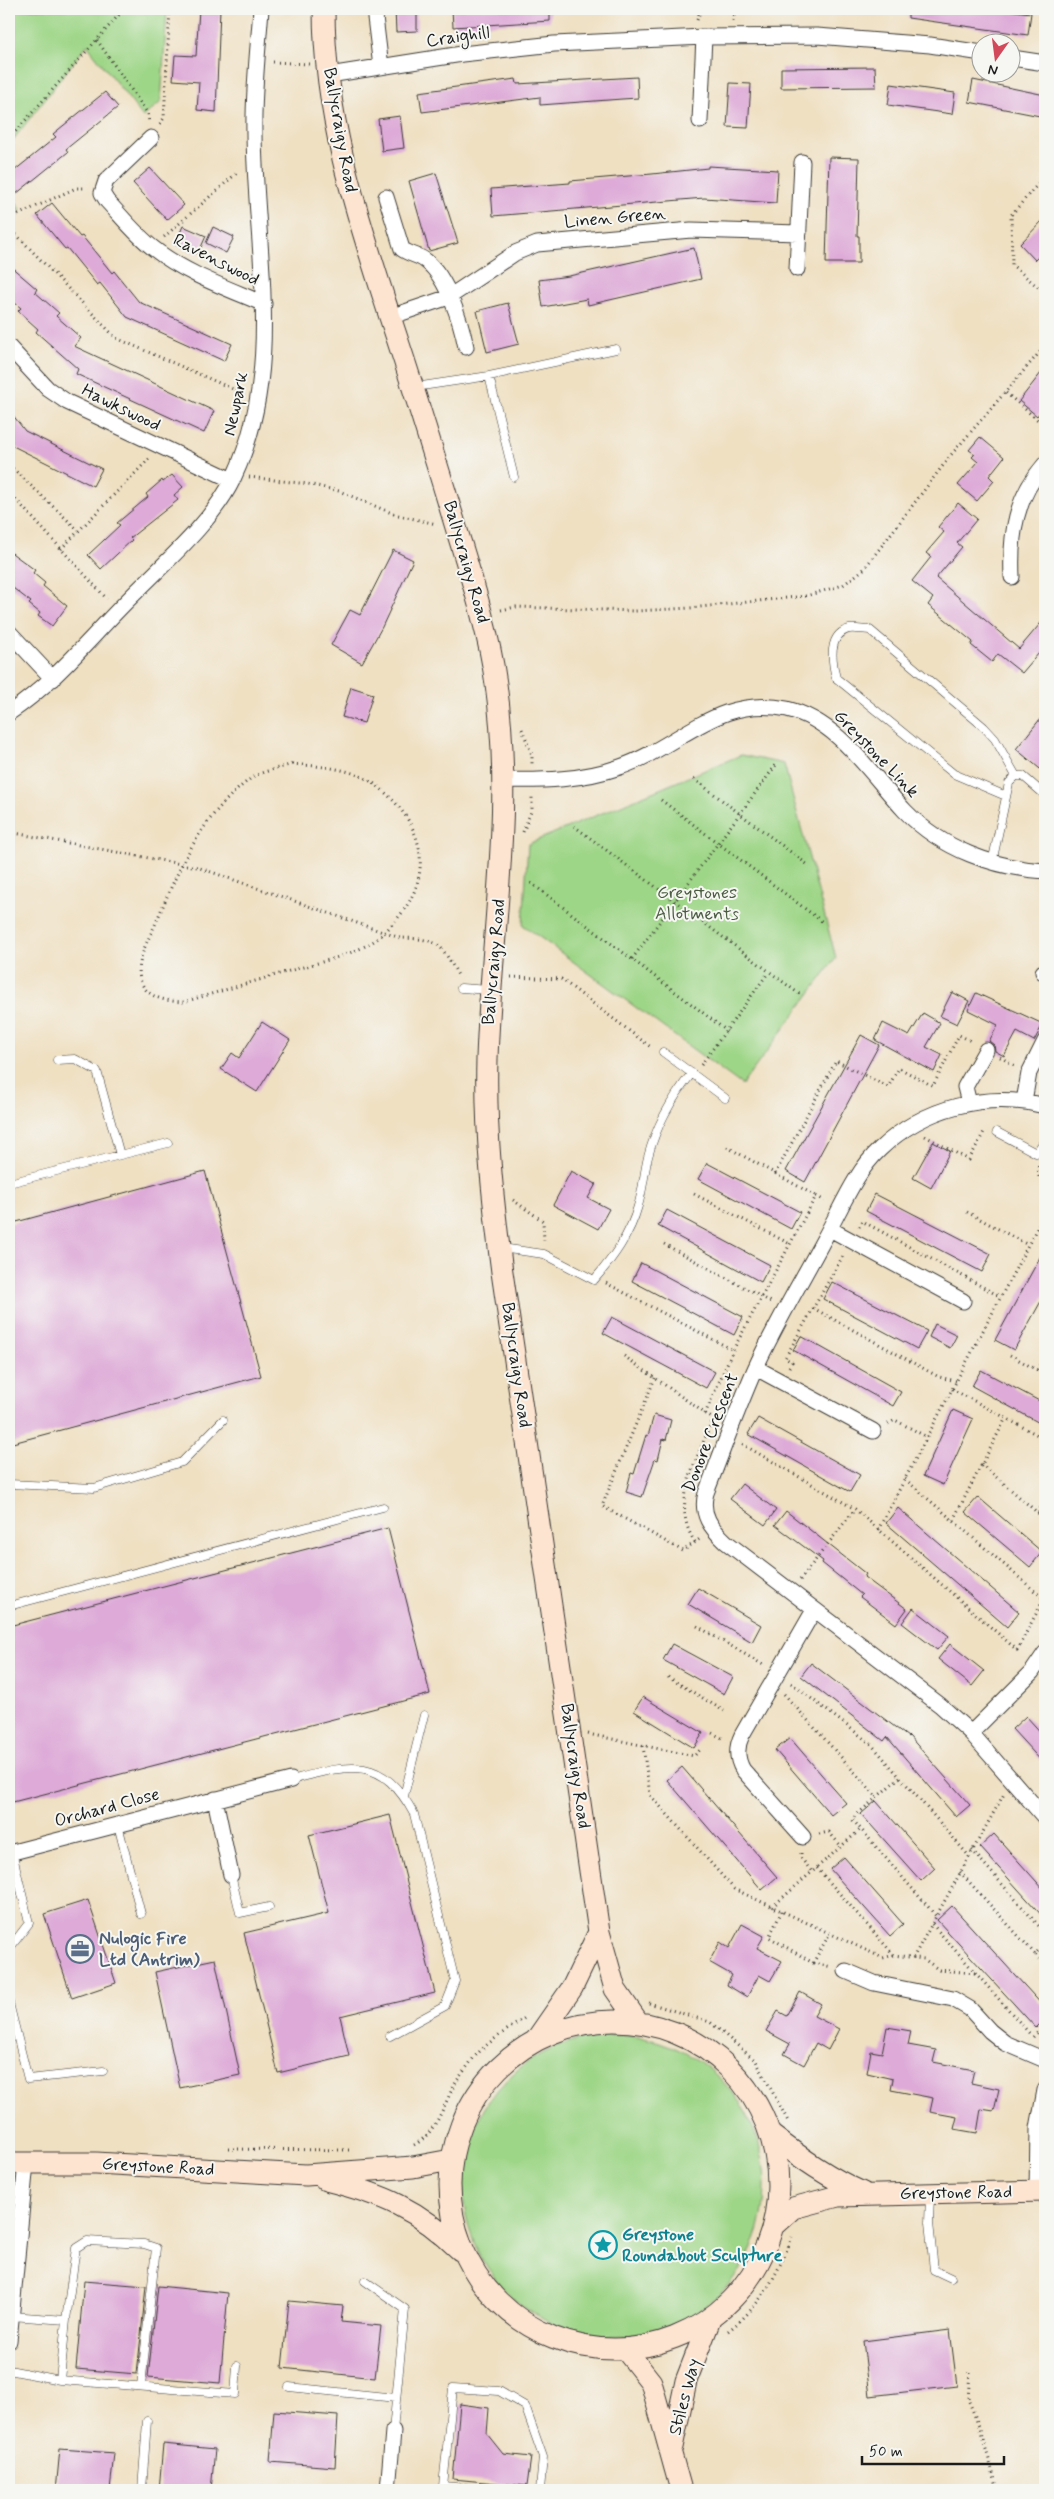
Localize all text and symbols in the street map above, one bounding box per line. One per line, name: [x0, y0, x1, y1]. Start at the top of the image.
street label: Craighill: [425, 21, 492, 54]
north arrow: [972, 32, 1022, 82]
text: N: [986, 60, 1000, 80]
street label: Ballycraigy Road: [317, 66, 363, 194]
street label: Linen Green: [563, 202, 667, 234]
street label: Ravenswood: [169, 228, 263, 292]
street label: Newpark: [217, 370, 255, 438]
street label: Hawkswood: [77, 379, 165, 437]
street label: Ballycraigy Road: [437, 498, 495, 626]
street label: Greystone Link: [828, 705, 924, 803]
park label: Greystones Allotments: [655, 881, 739, 926]
street label: Ballycraigy Road: [477, 898, 511, 1026]
street label: Ballycraigy Road: [495, 1301, 537, 1429]
street label: Donore Crescent: [677, 1370, 745, 1496]
street label: Ballycraigy Road: [554, 1702, 596, 1830]
street label: Orchard Close: [52, 1782, 162, 1834]
place label: Nulogic Fire Ltd (Antrim): [99, 1927, 200, 1972]
office icon: Nulogic Fire Ltd (Antrim): [65, 1934, 95, 1964]
street label: Greystone Road: [101, 2152, 215, 2182]
street label: Greystone Road: [899, 2180, 1013, 2206]
place label: Greystone Roundabout Sculpture: [622, 2223, 782, 2268]
place icon: Greystone Roundabout Sculpture: [588, 2230, 618, 2260]
street label: Stiles Way: [663, 2356, 707, 2438]
scale bar: [862, 2434, 1004, 2466]
text: 50 m: [869, 2442, 903, 2462]

